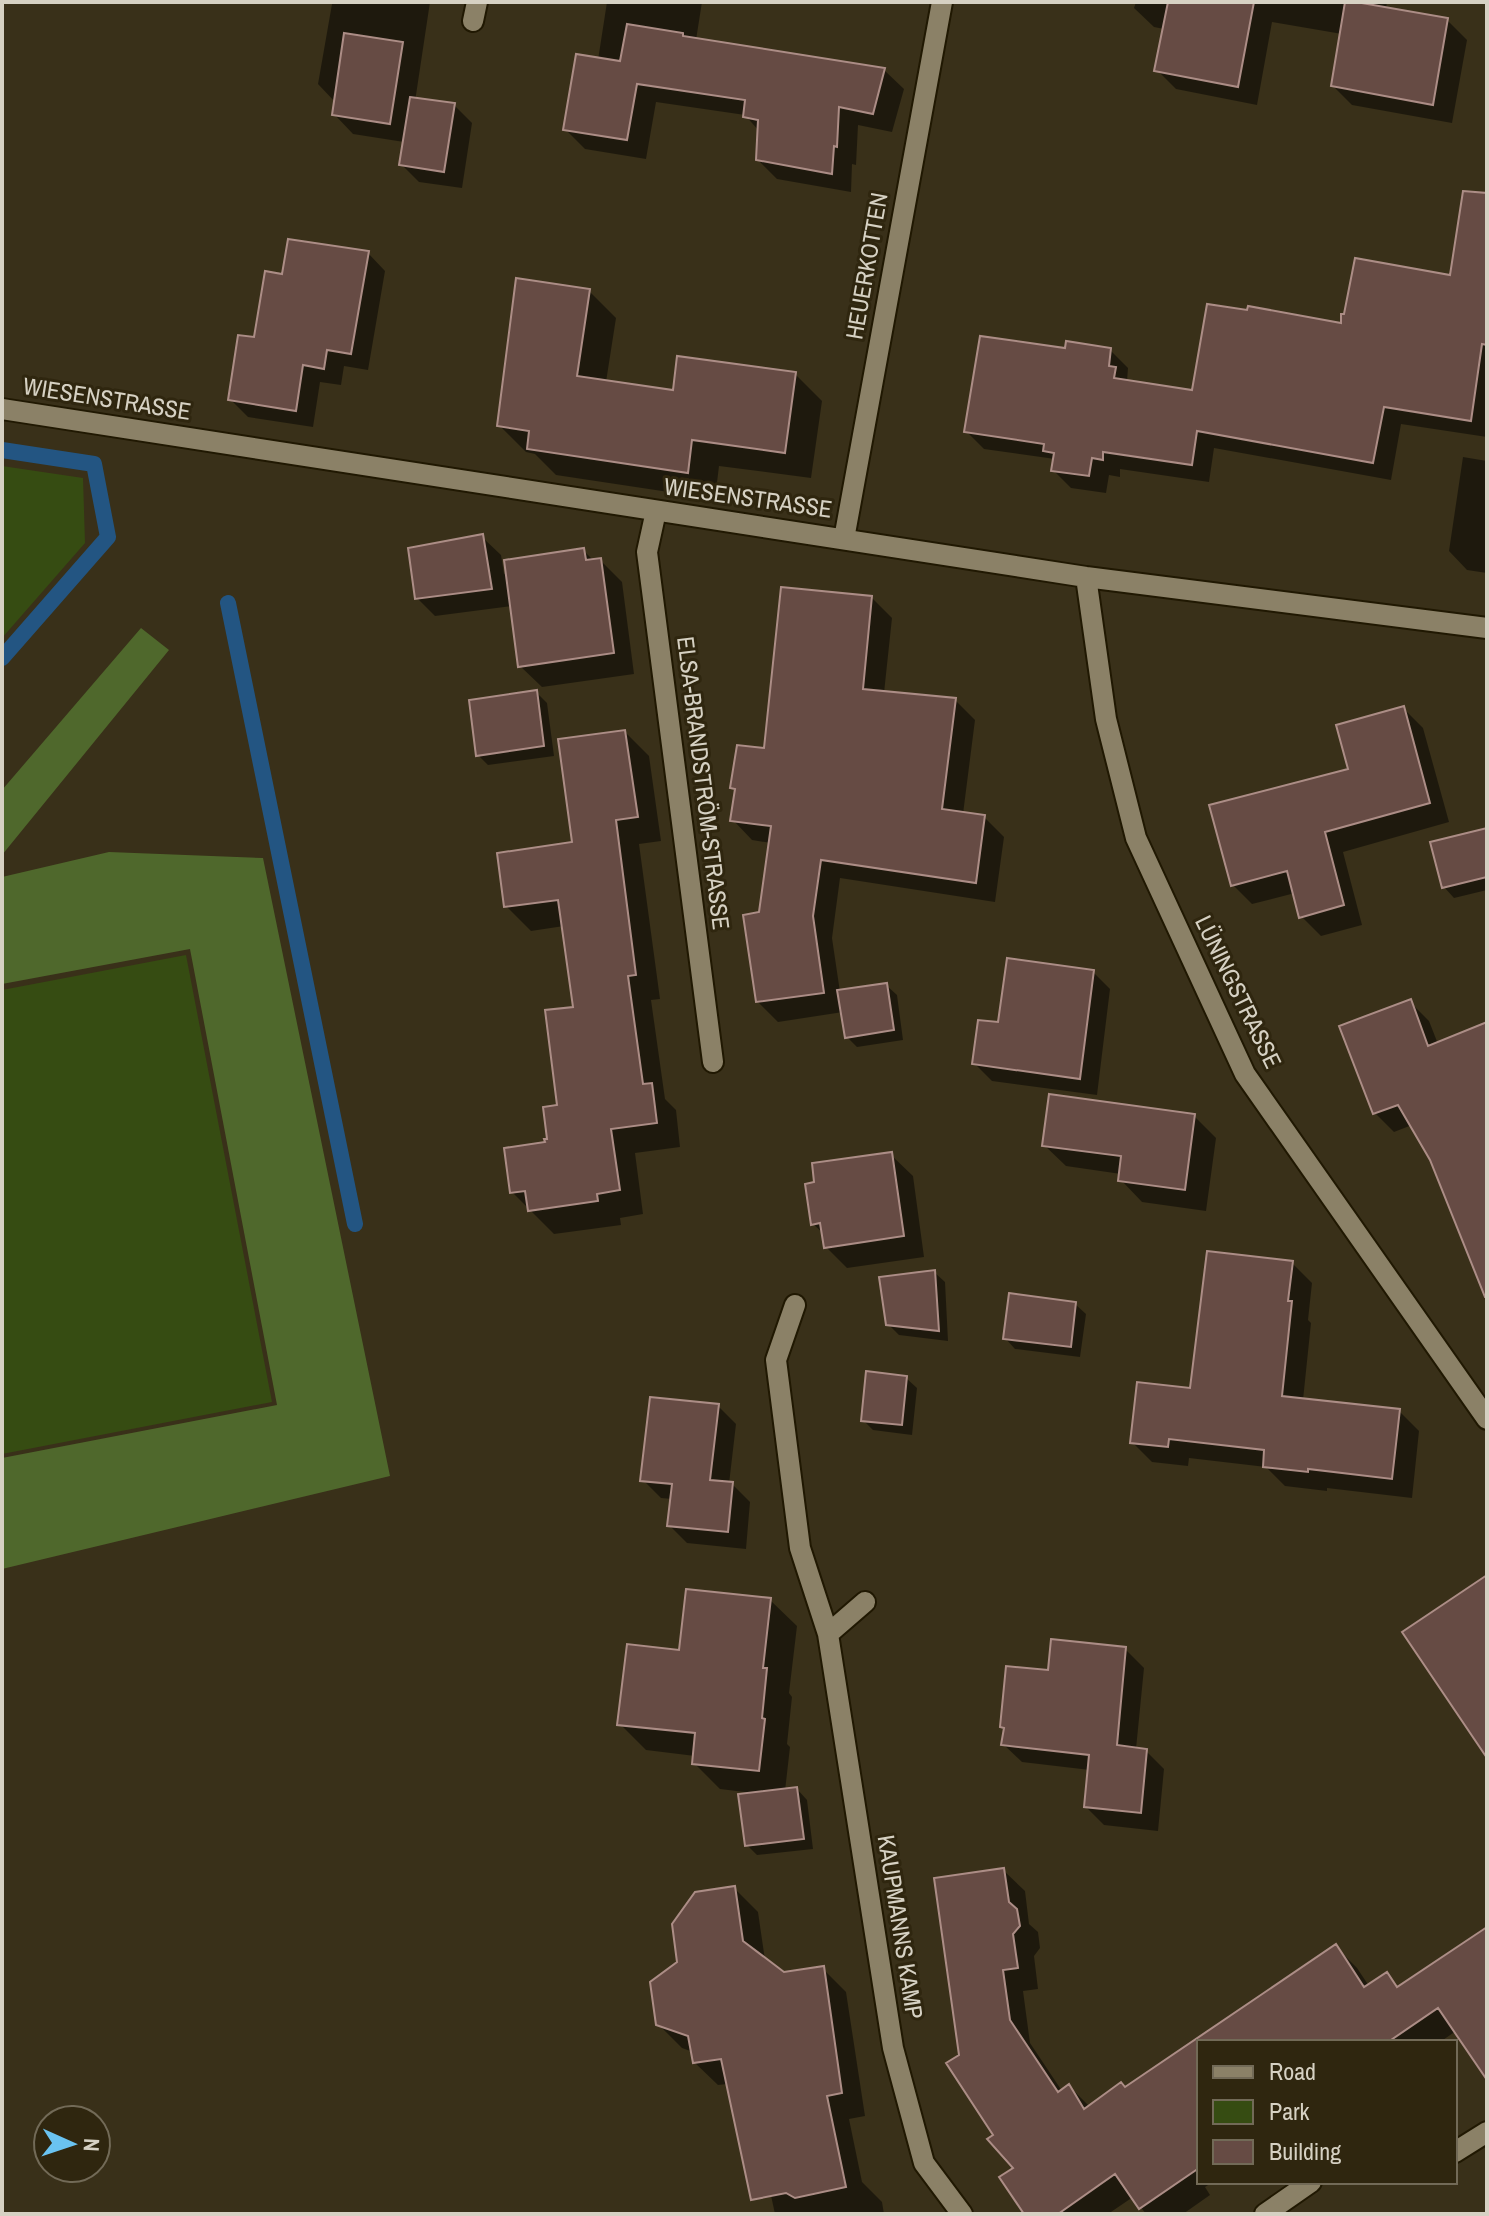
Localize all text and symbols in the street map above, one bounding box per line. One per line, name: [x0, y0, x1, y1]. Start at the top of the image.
street label: HEUERKOTTEN: [837, 190, 895, 342]
street label: WIESENSTRASSE: [21, 369, 193, 427]
street label: WIESENSTRASSE: [662, 469, 834, 525]
street label: ELSA-BRANDSTRÖM-STRASSE: [670, 634, 738, 931]
street label: LÜNINGSTRASSE: [1188, 910, 1290, 1073]
street label: KAUPMANNS KAMP: [871, 1833, 931, 2021]
legend: [1197, 2040, 1457, 2184]
text: Road: [1269, 2055, 1316, 2087]
text: Park: [1269, 2095, 1310, 2127]
north arrow: [32, 2104, 112, 2184]
text: Building: [1269, 2135, 1341, 2167]
text: N: [77, 2138, 107, 2152]

